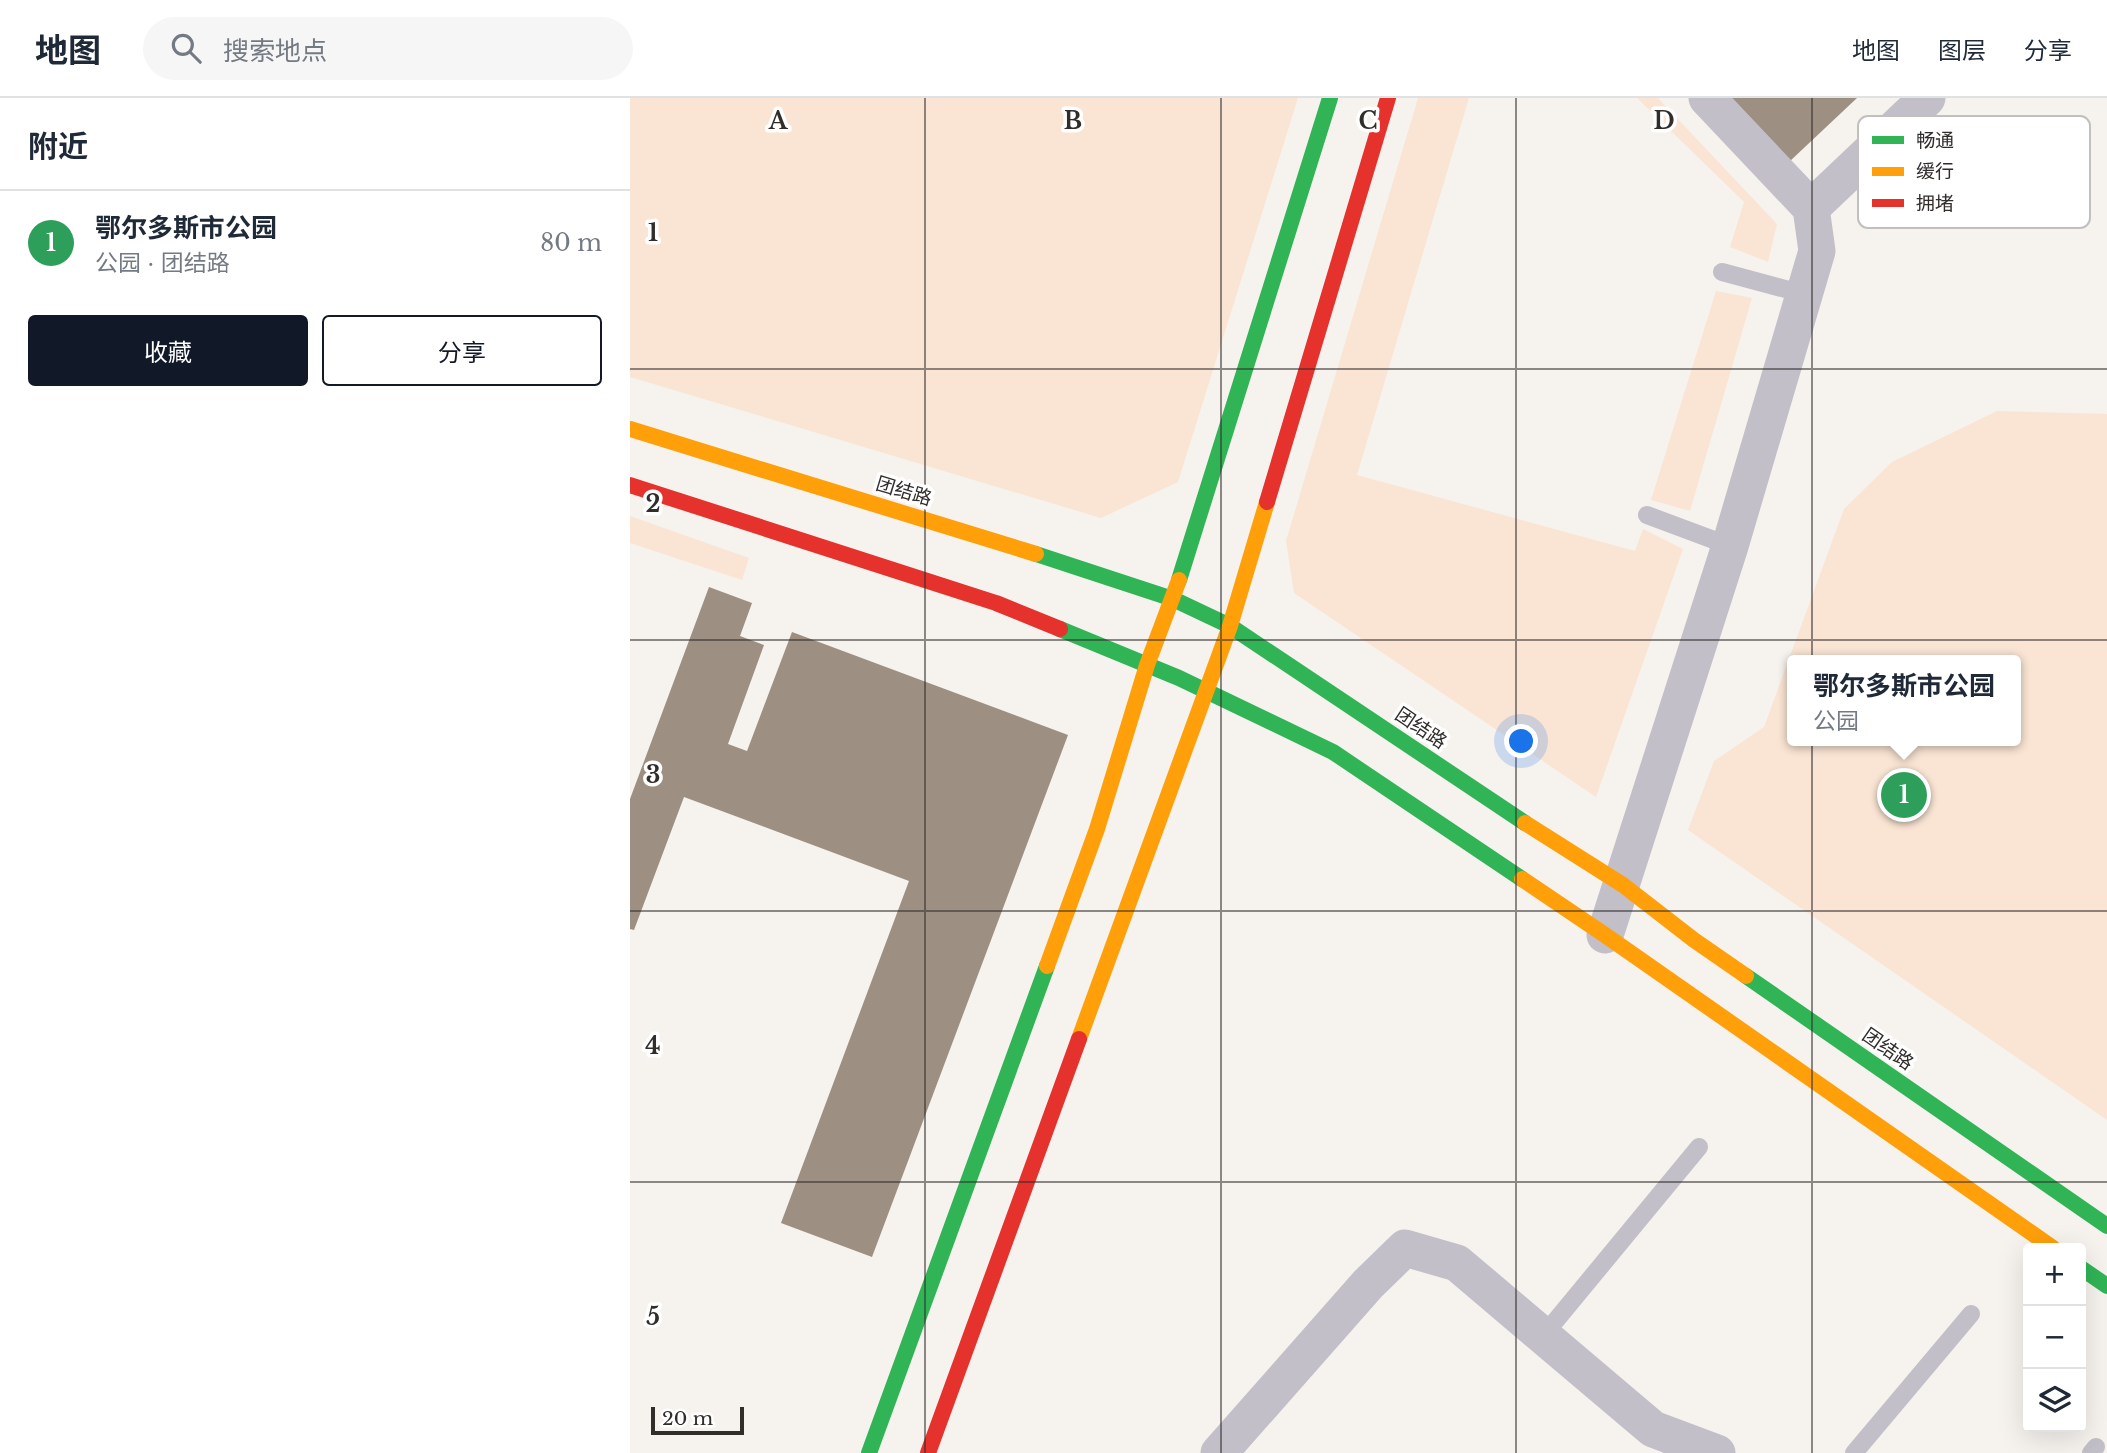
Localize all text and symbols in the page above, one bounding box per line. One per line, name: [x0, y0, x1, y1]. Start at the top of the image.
search box: [143, 17, 633, 80]
icon: search: [167, 29, 205, 67]
text: 地图: [35, 30, 101, 71]
text: 搜索地点: [223, 35, 327, 67]
text: 地图: [1852, 36, 1900, 65]
text: 图层: [1938, 36, 1986, 65]
text: 分享: [2024, 36, 2072, 65]
text: A: [768, 107, 789, 135]
text: B: [1064, 107, 1082, 135]
text: C: [1359, 107, 1377, 135]
text: D: [1653, 107, 1675, 135]
legend: [1858, 116, 2090, 228]
text: 附近: [28, 128, 88, 165]
text: 畅通: [1916, 129, 1954, 152]
text: 缓行: [1916, 160, 1954, 183]
text: 拥堵: [1916, 192, 1954, 215]
text: 鄂尔多斯市公园: [95, 212, 277, 244]
text: 1: [648, 219, 658, 247]
text: 1: [46, 229, 56, 257]
text: 80 m: [540, 229, 602, 257]
text: 公园 · 团结路: [95, 249, 230, 277]
button: 收藏: [28, 315, 308, 386]
button: 分享: [322, 315, 602, 386]
street label: 团结路: [873, 472, 935, 510]
text: 2: [646, 490, 660, 518]
popup: [1787, 655, 2021, 746]
text: 鄂尔多斯市公园: [1813, 670, 1995, 702]
street label: 团结路: [1391, 703, 1451, 753]
text: 公园: [1813, 707, 1859, 735]
your location: [1504, 724, 1538, 758]
text: 3: [646, 761, 660, 789]
pin: 1: [1881, 769, 1927, 821]
street label: 团结路: [1858, 1023, 1918, 1075]
text: 4: [645, 1032, 661, 1060]
map controls: [2023, 1243, 2086, 1432]
button: +: [2023, 1243, 2086, 1306]
text: 5: [646, 1303, 660, 1331]
button: −: [2023, 1306, 2086, 1369]
button: layers: [2023, 1369, 2086, 1432]
scale bar: [651, 1404, 744, 1436]
text: 20 m: [662, 1407, 713, 1430]

